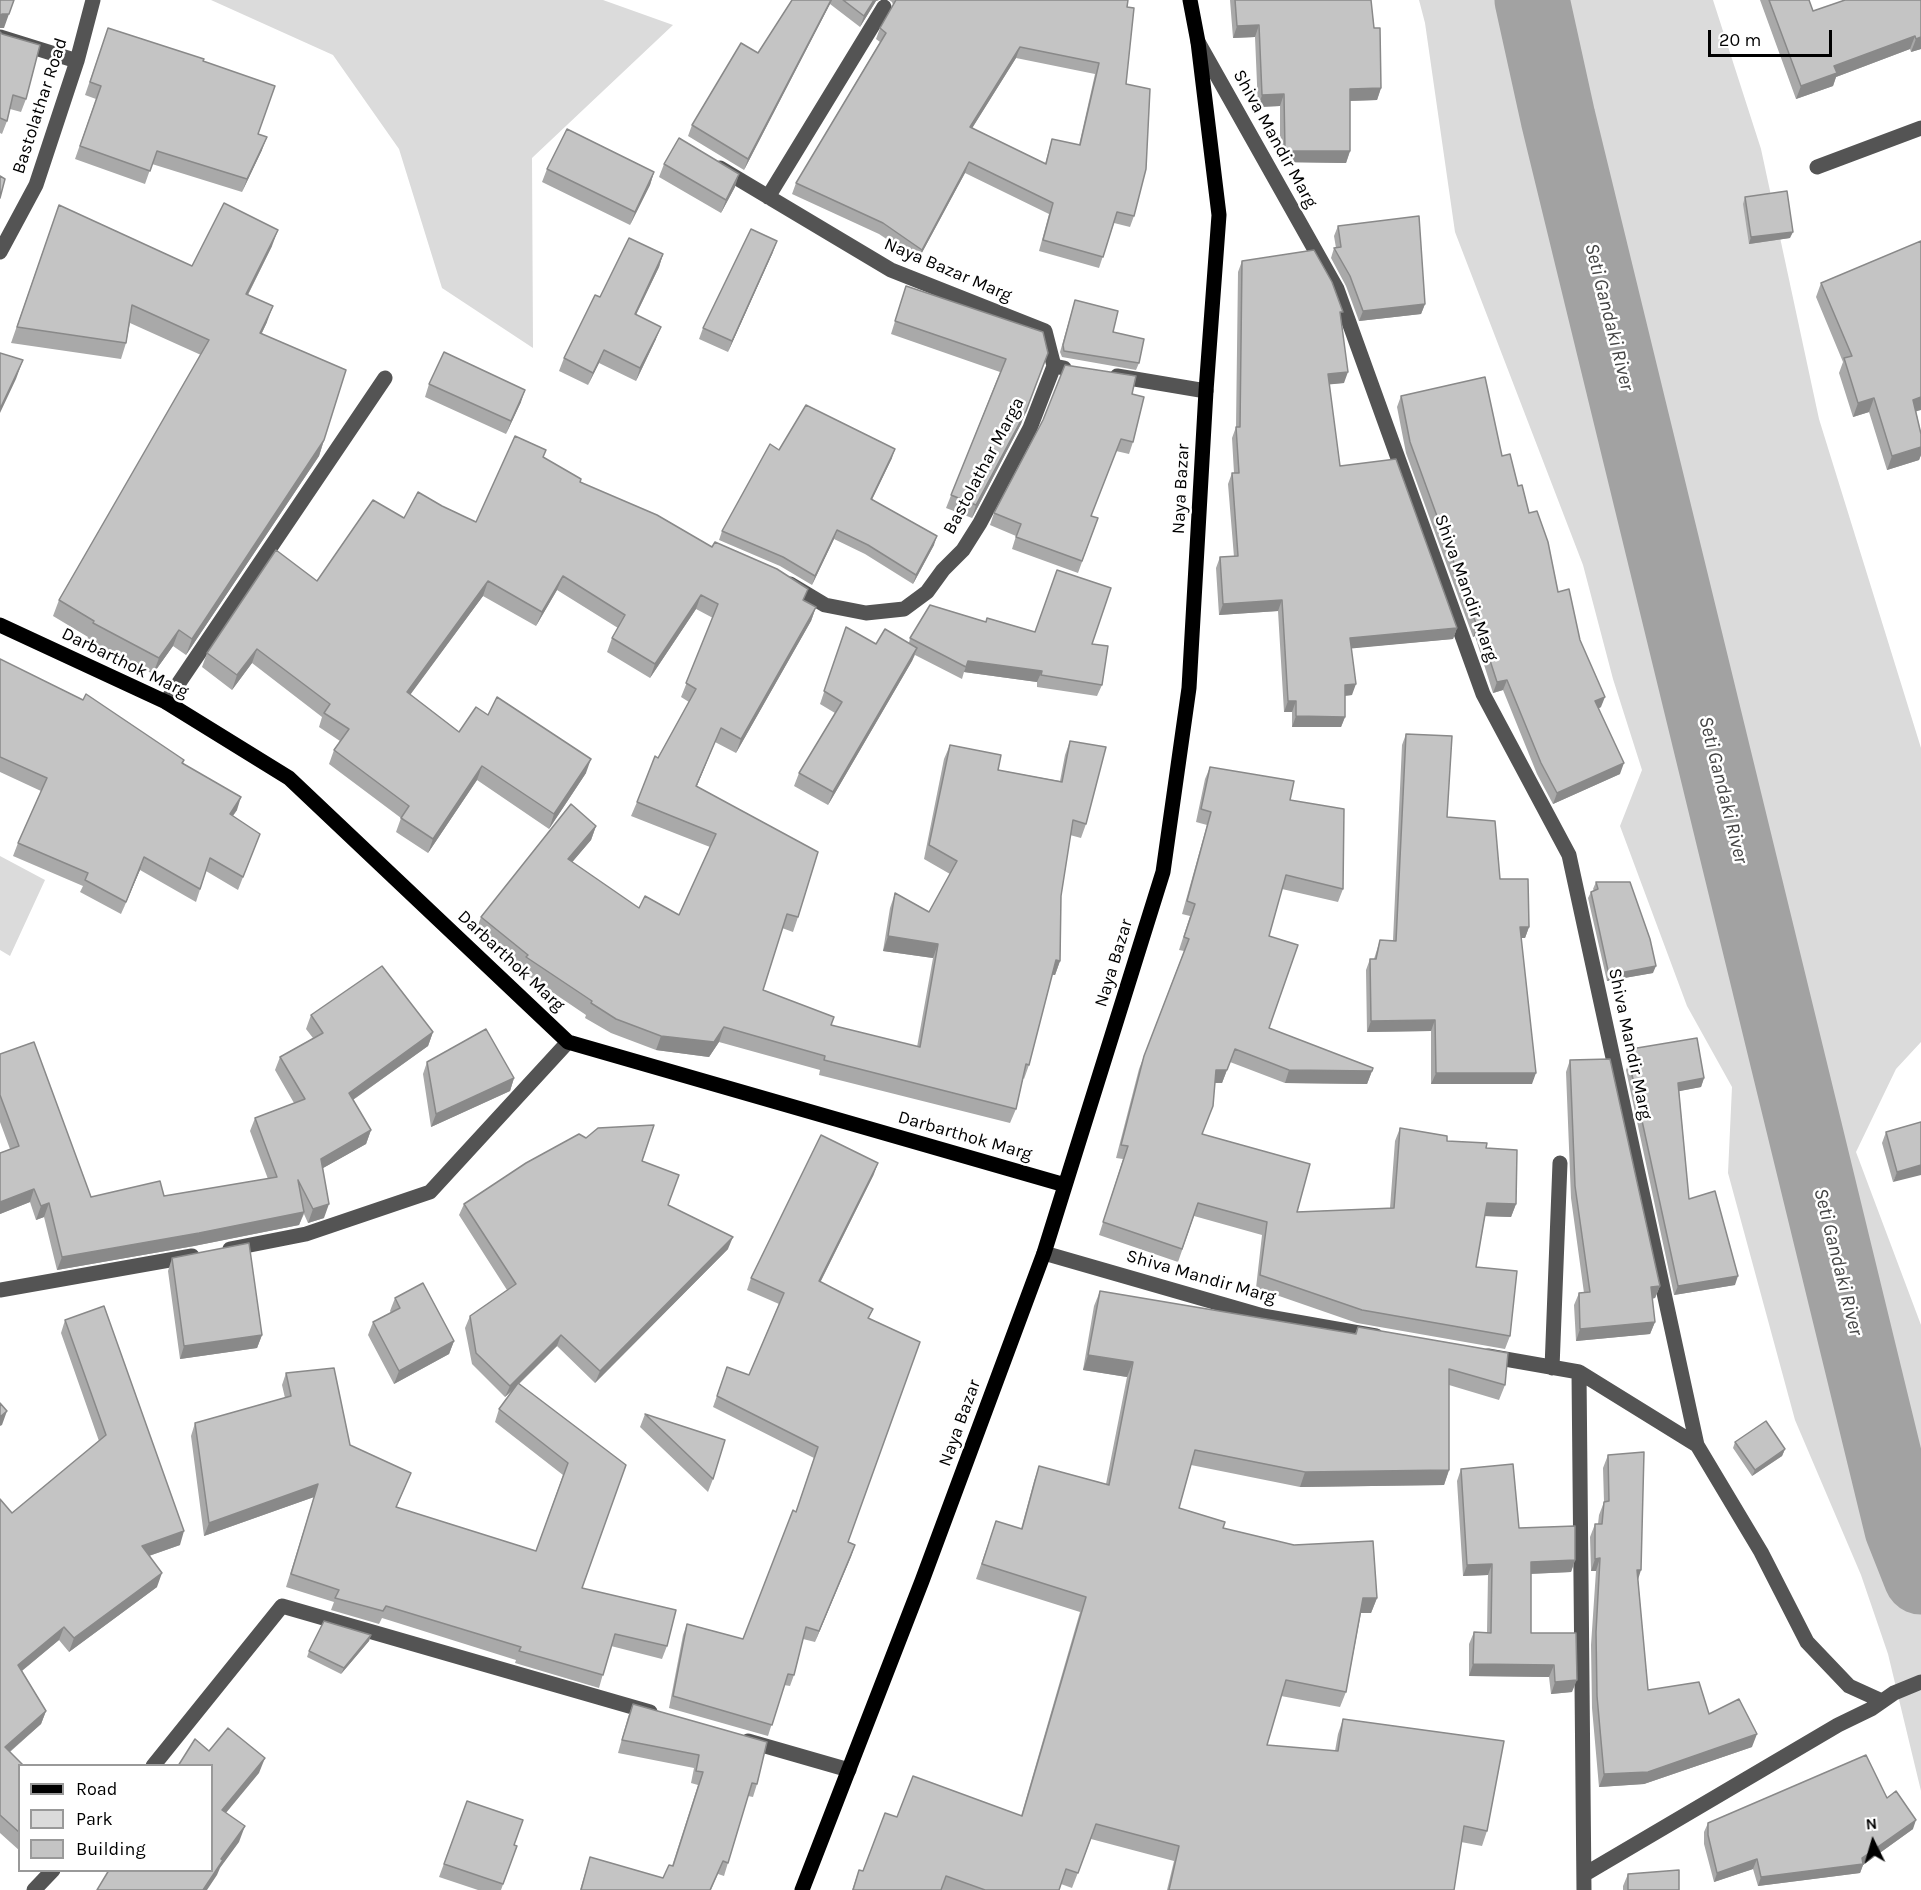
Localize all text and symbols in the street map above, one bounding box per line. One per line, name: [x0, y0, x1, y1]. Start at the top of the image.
scale bar: [1711, 18, 1836, 56]
text: 20 m: [1719, 29, 1761, 51]
street label: Bastolathar Road: [8, 35, 72, 177]
street label: Shiva Mandir Marg: [1228, 66, 1322, 212]
street label: Naya Bazar Marg: [881, 233, 1015, 307]
water label: Seti Gandaki River: [1579, 241, 1639, 393]
street label: Bastolathar Marga: [939, 394, 1029, 538]
street label: Naya Bazar: [1168, 443, 1194, 535]
street label: Shiva Mandir Marg: [1429, 512, 1503, 664]
street label: Darbarthok Marg: [58, 623, 192, 703]
water label: Seti Gandaki River: [1693, 714, 1753, 866]
street label: Darbarthok Marg: [453, 906, 569, 1016]
street label: Naya Bazar: [1090, 916, 1138, 1010]
street label: Shiva Mandir Marg: [1603, 966, 1657, 1122]
street label: Darbarthok Marg: [895, 1106, 1035, 1166]
water label: Seti Gandaki River: [1808, 1186, 1868, 1338]
street label: Shiva Mandir Marg: [1124, 1245, 1278, 1309]
street label: Naya Bazar: [934, 1377, 986, 1469]
legend: [18, 1764, 213, 1872]
text: Road: [76, 1778, 117, 1800]
text: Park: [76, 1808, 113, 1830]
north arrow: [1843, 1812, 1903, 1872]
text: N: [1865, 1814, 1878, 1834]
text: Building: [76, 1838, 146, 1860]

